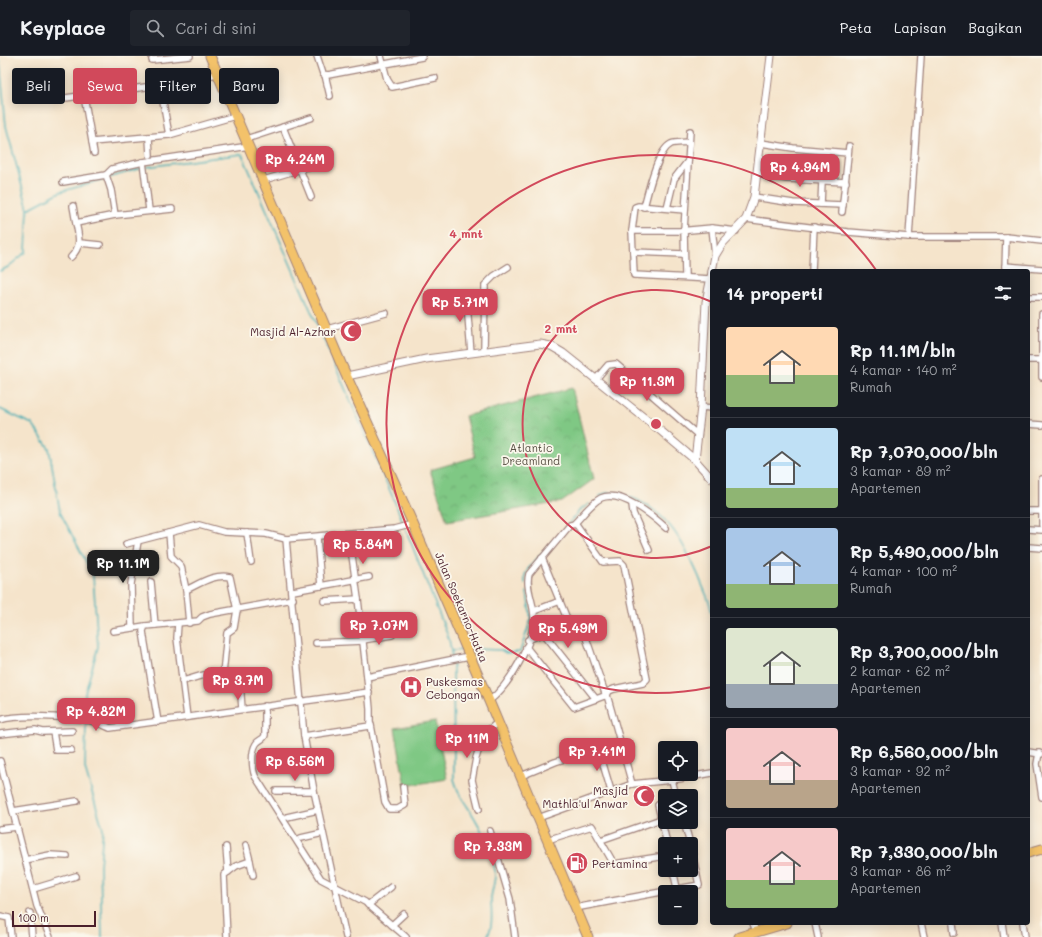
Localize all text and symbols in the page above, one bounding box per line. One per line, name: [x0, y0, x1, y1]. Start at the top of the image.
search box: [130, 10, 410, 46]
text: Keyplace: [20, 15, 106, 40]
icon: search: [144, 17, 166, 39]
text: Cari di sini: [176, 18, 256, 38]
text: Peta: [840, 18, 872, 37]
text: Lapisan: [894, 18, 946, 37]
text: Bagikan: [968, 18, 1022, 37]
chip: Beli: [12, 68, 65, 104]
chip: Sewa: [73, 68, 137, 104]
chip: Filter: [145, 68, 211, 104]
chip: Baru: [219, 68, 279, 104]
pin: Rp 4.24M: [254, 146, 336, 180]
text: Rp 4.24M: [265, 150, 325, 167]
pin: Rp 4.94M: [759, 154, 841, 188]
text: Rp 4.94M: [770, 158, 830, 175]
text: 4 mnt: [449, 225, 483, 241]
text: 14 properti: [726, 282, 823, 304]
icon: filters: [992, 282, 1014, 304]
pin: Rp 5.71M: [419, 289, 501, 323]
text: Rp 5.71M: [432, 293, 488, 310]
mosque icon: Masjid Al-Azhar: [338, 318, 364, 344]
text: 2 mnt: [545, 320, 577, 336]
place label: Masjid Al-Azhar: [250, 324, 336, 339]
text: Rp 11.1M/bln: [850, 339, 955, 361]
icon: home: [758, 343, 806, 391]
text: 4 kamar · 140 m²: [850, 361, 957, 378]
pin: Rp 11.3M: [606, 368, 688, 402]
text: Rp 11.3M: [619, 372, 675, 389]
text: Rumah: [850, 378, 891, 395]
centre of rings: [649, 417, 663, 431]
park label: Atlantic Dreamland: [502, 440, 560, 468]
text: Rp 7,070,000/bln: [850, 440, 998, 462]
icon: home: [758, 444, 806, 492]
text: 3 kamar · 89 m²: [850, 462, 951, 479]
text: Apartemen: [850, 479, 921, 496]
pin: Rp 5.84M: [322, 531, 404, 565]
text: Rp 5.84M: [333, 535, 393, 552]
text: Rp 5,490,000/bln: [850, 540, 999, 562]
icon: home: [758, 544, 806, 592]
pin: Rp 11.1M: [82, 550, 164, 584]
street label: Jalan Soekarno-Hatta: [432, 550, 492, 665]
text: Rp 11.1M: [96, 554, 150, 571]
text: 4 kamar · 100 m²: [850, 562, 957, 579]
text: Rumah: [850, 579, 891, 596]
pin: Rp 7.07M: [338, 612, 420, 646]
pin: Rp 5.49M: [527, 615, 609, 649]
text: Rp 7.07M: [349, 616, 409, 633]
text: Rp 5.49M: [538, 619, 598, 636]
text: Rp 3,700,000/bln: [850, 640, 998, 662]
icon: home: [758, 644, 806, 692]
text: 2 kamar · 62 m²: [850, 662, 950, 679]
pin: Rp 3.7M: [201, 667, 275, 701]
text: Rp 3.7M: [212, 671, 264, 688]
hospital icon: Puskesmas Cebongan: [398, 674, 424, 700]
place label: Puskesmas Cebongan: [426, 674, 483, 702]
text: Apartemen: [850, 679, 921, 696]
pin: Rp 4.82M: [55, 698, 137, 732]
text: Rp 4.82M: [66, 702, 126, 719]
pin: Rp 11M: [434, 725, 500, 759]
text: Rp 11M: [445, 729, 489, 746]
pin: Rp 7.41M: [556, 738, 638, 772]
text: Rp 6,560,000/bln: [850, 740, 998, 762]
map controls: [658, 741, 698, 925]
button: locate: [658, 741, 698, 781]
text: Rp 7.41M: [568, 742, 626, 759]
icon: home: [758, 744, 806, 792]
pin: Rp 6.56M: [254, 748, 336, 782]
text: Rp 6.56M: [265, 752, 325, 769]
text: 3 kamar · 92 m²: [850, 762, 950, 779]
text: Apartemen: [850, 779, 921, 796]
place label: Masjid Mathla'ul Anwar: [542, 783, 628, 811]
mosque icon: Masjid Mathla'ul Anwar: [631, 783, 657, 809]
button: layers: [658, 789, 698, 829]
pin: Rp 7.33M: [452, 833, 534, 867]
text: Rp 7.33M: [463, 837, 523, 854]
button: +: [658, 837, 698, 877]
text: Rp 7,330,000/bln: [850, 840, 998, 862]
icon: home: [758, 844, 806, 892]
fuel station icon: Pertamina: [564, 850, 590, 876]
place label: Pertamina: [592, 856, 648, 871]
text: 3 kamar · 86 m²: [850, 862, 951, 879]
text: Apartemen: [850, 879, 921, 896]
button: −: [658, 885, 698, 925]
scale bar: [12, 909, 96, 928]
text: 100 m: [18, 910, 49, 925]

